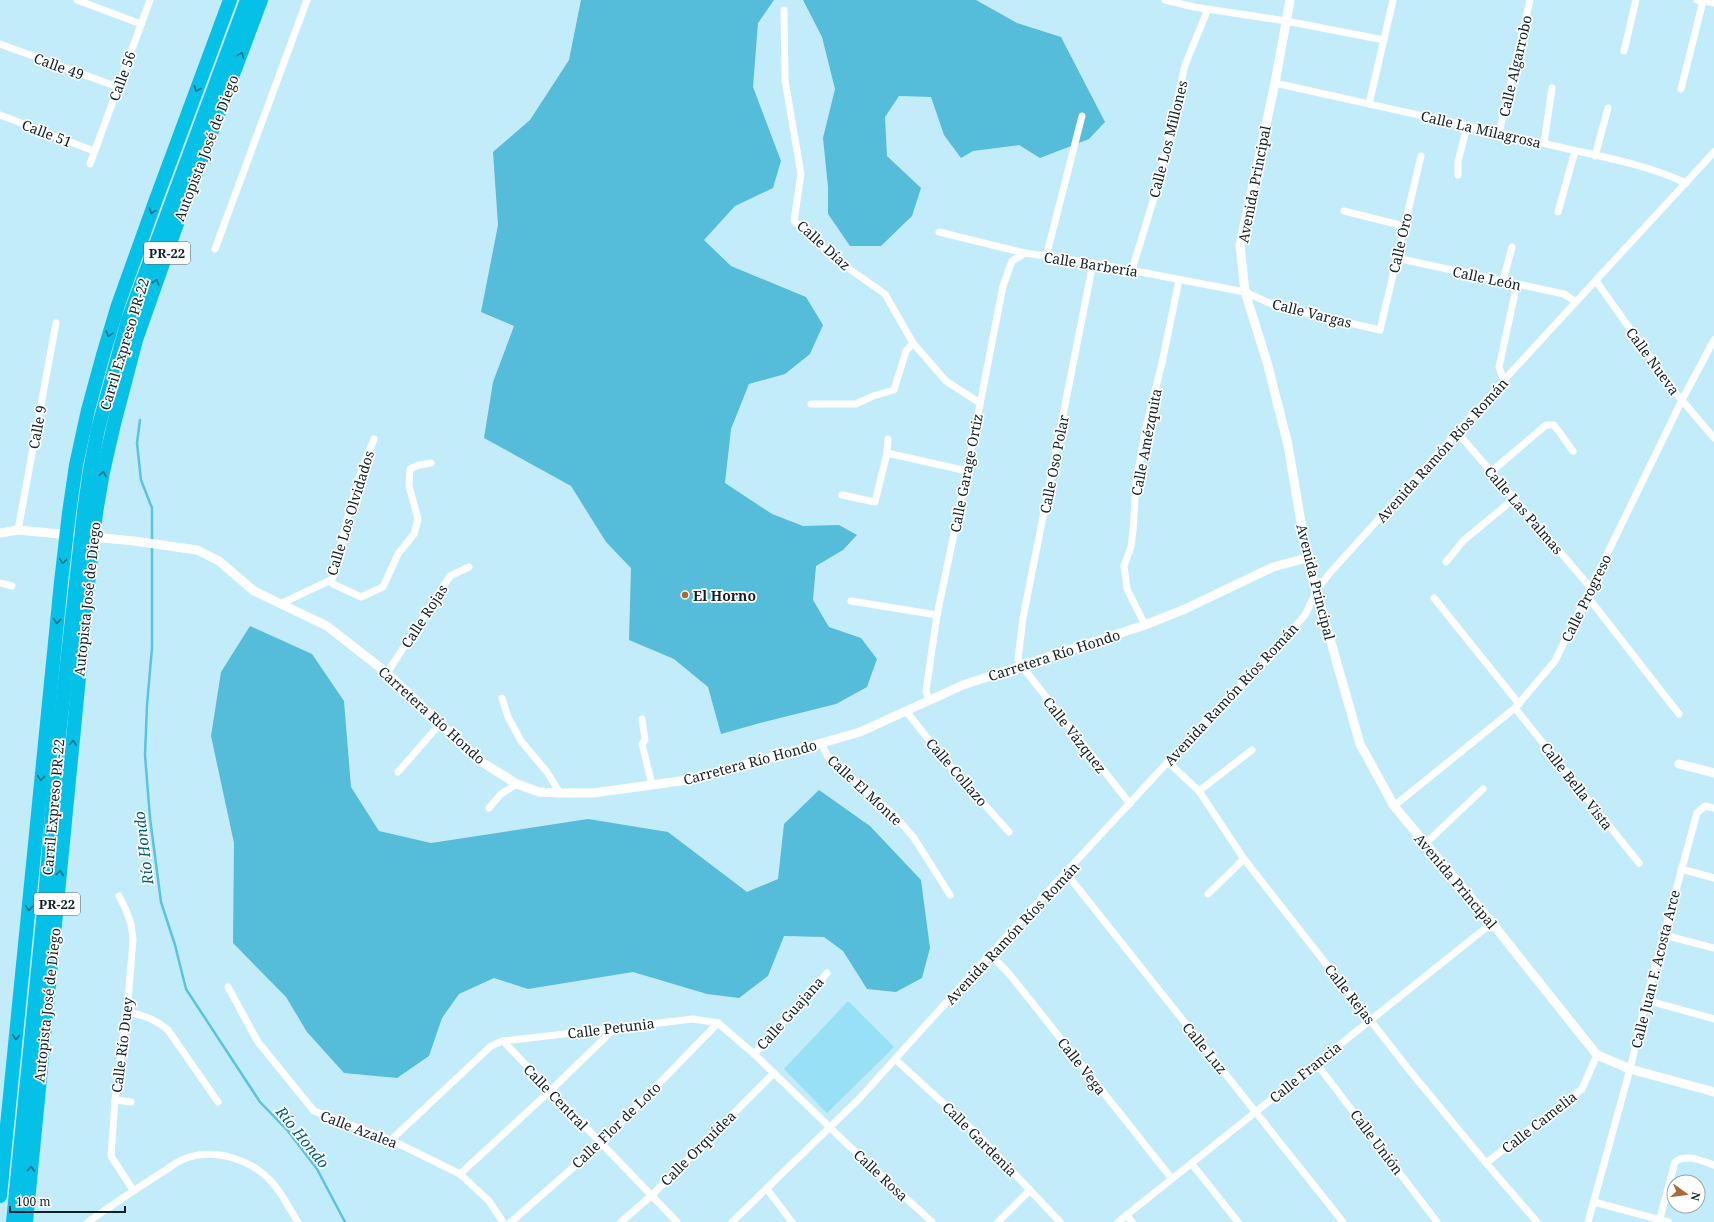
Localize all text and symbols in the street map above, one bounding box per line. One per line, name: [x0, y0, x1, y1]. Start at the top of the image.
street label: Calle Algarrobo: [1494, 13, 1536, 119]
street label: Calle 49: [31, 48, 87, 84]
street label: Calle 56: [104, 48, 140, 104]
one-way arrow: [236, 52, 244, 59]
street label: Autopista José de Diego: [169, 72, 243, 224]
street label: Calle Los Millones: [1144, 78, 1192, 200]
one-way arrow: [193, 85, 201, 92]
street label: Calle La Milagrosa: [1419, 106, 1543, 152]
street label: Calle 51: [19, 115, 75, 151]
street label: Avenida Principal: [1233, 123, 1275, 244]
one-way arrow: [148, 207, 156, 214]
street label: Calle Oro: [1384, 211, 1416, 275]
street label: Calle Díaz: [793, 216, 855, 274]
road number: PR-22: [144, 242, 190, 264]
street label: Calle Barbería: [1043, 247, 1139, 281]
street label: Calle León: [1451, 261, 1523, 295]
street label: Carril Expreso PR-22: [95, 276, 153, 412]
one-way arrow: [152, 279, 160, 286]
street label: Calle Vargas: [1270, 294, 1354, 332]
street label: Calle Nueva: [1622, 323, 1684, 399]
one-way arrow: [105, 330, 114, 337]
street label: Avenida Ramón Ríos Román: [1372, 374, 1512, 526]
street label: Calle Amézquita: [1126, 387, 1166, 497]
street label: Calle 9: [24, 404, 50, 450]
street label: Calle Garage Ortiz: [945, 412, 987, 534]
street label: Calle Oso Polar: [1035, 413, 1073, 515]
street label: Calle Los Olvidados: [322, 448, 378, 578]
street label: Calle Las Palmas: [1480, 462, 1568, 558]
one-way arrow: [98, 471, 107, 478]
street label: Autopista José de Diego: [69, 521, 105, 677]
street label: Avenida Principal: [1292, 522, 1340, 643]
street label: Calle Progreso: [1557, 551, 1615, 645]
one-way arrow: [59, 558, 68, 564]
street label: Calle Rojas: [396, 581, 452, 651]
place label: El Horno: [693, 586, 756, 605]
marker: El Horno: [680, 590, 690, 600]
one-way arrow: [53, 618, 62, 624]
street label: Avenida Ramón Ríos Román: [1160, 619, 1302, 769]
street label: Carretera Río Hondo: [986, 625, 1122, 685]
street label: Carretera Río Hondo: [374, 662, 490, 768]
street label: Calle Vázquez: [1039, 693, 1111, 777]
street label: Calle Collazo: [922, 734, 992, 810]
street label: Carretera Río Hondo: [681, 735, 819, 789]
street label: Carril Expreso PR-22: [38, 738, 68, 876]
street label: Calle Bella Vista: [1537, 738, 1617, 834]
one-way arrow: [69, 740, 78, 746]
street label: Calle El Monte: [824, 750, 906, 830]
one-way arrow: [37, 775, 46, 781]
water label: Río Hondo: [129, 810, 158, 887]
street label: Avenida Principal: [1410, 829, 1502, 933]
street label: Avenida Ramón Ríos Román: [941, 858, 1083, 1008]
one-way arrow: [56, 870, 65, 876]
street label: Calle Juan F. Acosta Arce: [1626, 888, 1684, 1050]
road number: PR-22: [34, 893, 80, 915]
one-way arrow: [24, 905, 33, 911]
street label: Autopista José de Diego: [29, 927, 65, 1083]
street label: Calle Rejas: [1321, 960, 1379, 1028]
street label: Calle Guajana: [752, 972, 828, 1054]
street label: Calle Río Duey: [107, 996, 137, 1094]
street label: Calle Petunia: [566, 1013, 656, 1043]
street label: Calle Luz: [1178, 1018, 1232, 1078]
street label: Calle Vega: [1054, 1033, 1110, 1099]
one-way arrow: [12, 1034, 21, 1040]
street label: Calle Francia: [1265, 1037, 1345, 1107]
street label: Calle Central: [520, 1060, 593, 1135]
street label: Calle Flor de Loto: [567, 1078, 665, 1172]
street label: Calle Camelia: [1498, 1087, 1580, 1157]
street label: Calle Gardenia: [939, 1098, 1022, 1181]
water label: Río Hondo: [271, 1101, 334, 1172]
street label: Calle Azalea: [318, 1106, 400, 1152]
street label: Calle Orquídea: [656, 1106, 740, 1190]
street label: Calle Unión: [1346, 1106, 1408, 1178]
street label: Calle Rosa: [850, 1145, 912, 1205]
one-way arrow: [26, 1166, 35, 1172]
north arrow: [1666, 1174, 1706, 1214]
scale bar: [10, 1188, 125, 1214]
text: N: [1688, 1191, 1705, 1203]
text: 100 m: [16, 1193, 51, 1210]

